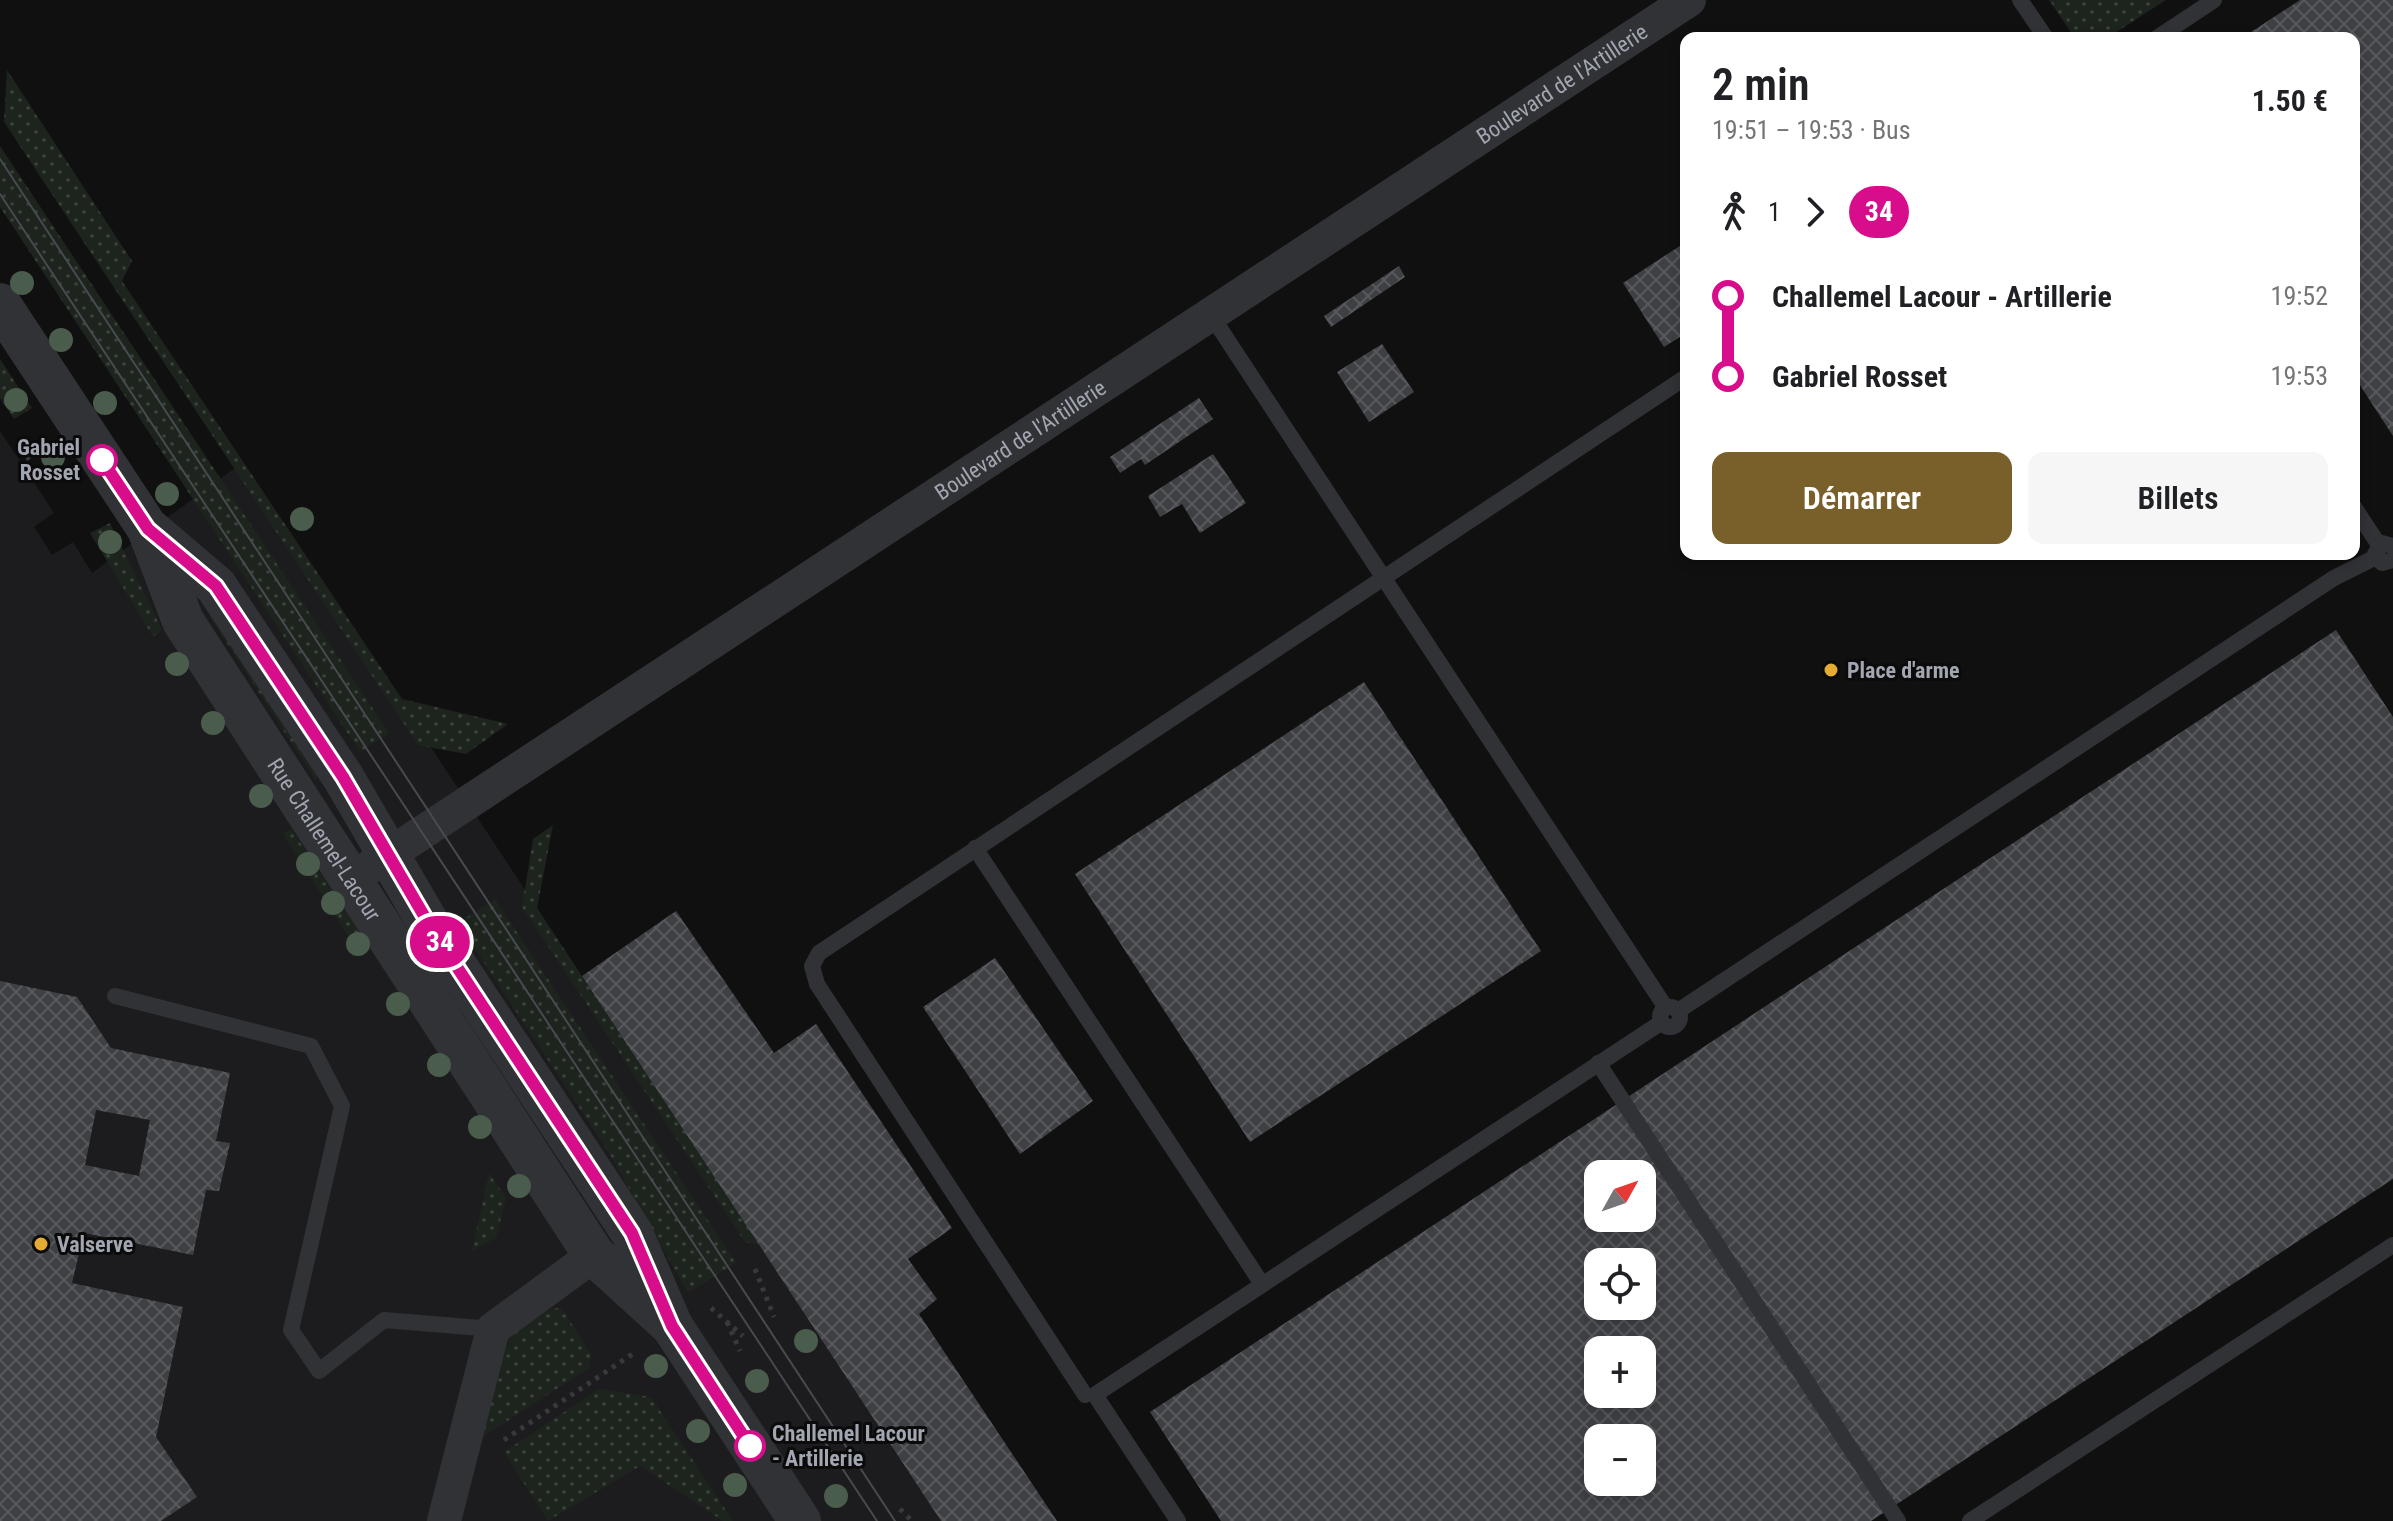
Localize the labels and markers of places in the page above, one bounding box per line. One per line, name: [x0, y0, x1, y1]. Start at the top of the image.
place label: Gabriel Rosset: [17, 435, 80, 485]
marker: Gabriel Rosset: [87, 445, 117, 475]
place label: Place d'arme: [1847, 658, 1960, 683]
marker: Place d'arme: [1822, 661, 1840, 679]
place label: Valserve: [57, 1232, 133, 1257]
marker: Valserve: [32, 1235, 50, 1253]
place label: Challemel Lacour - Artillerie: [772, 1421, 925, 1471]
marker: Challemel Lacour - Artillerie: [735, 1431, 765, 1461]

